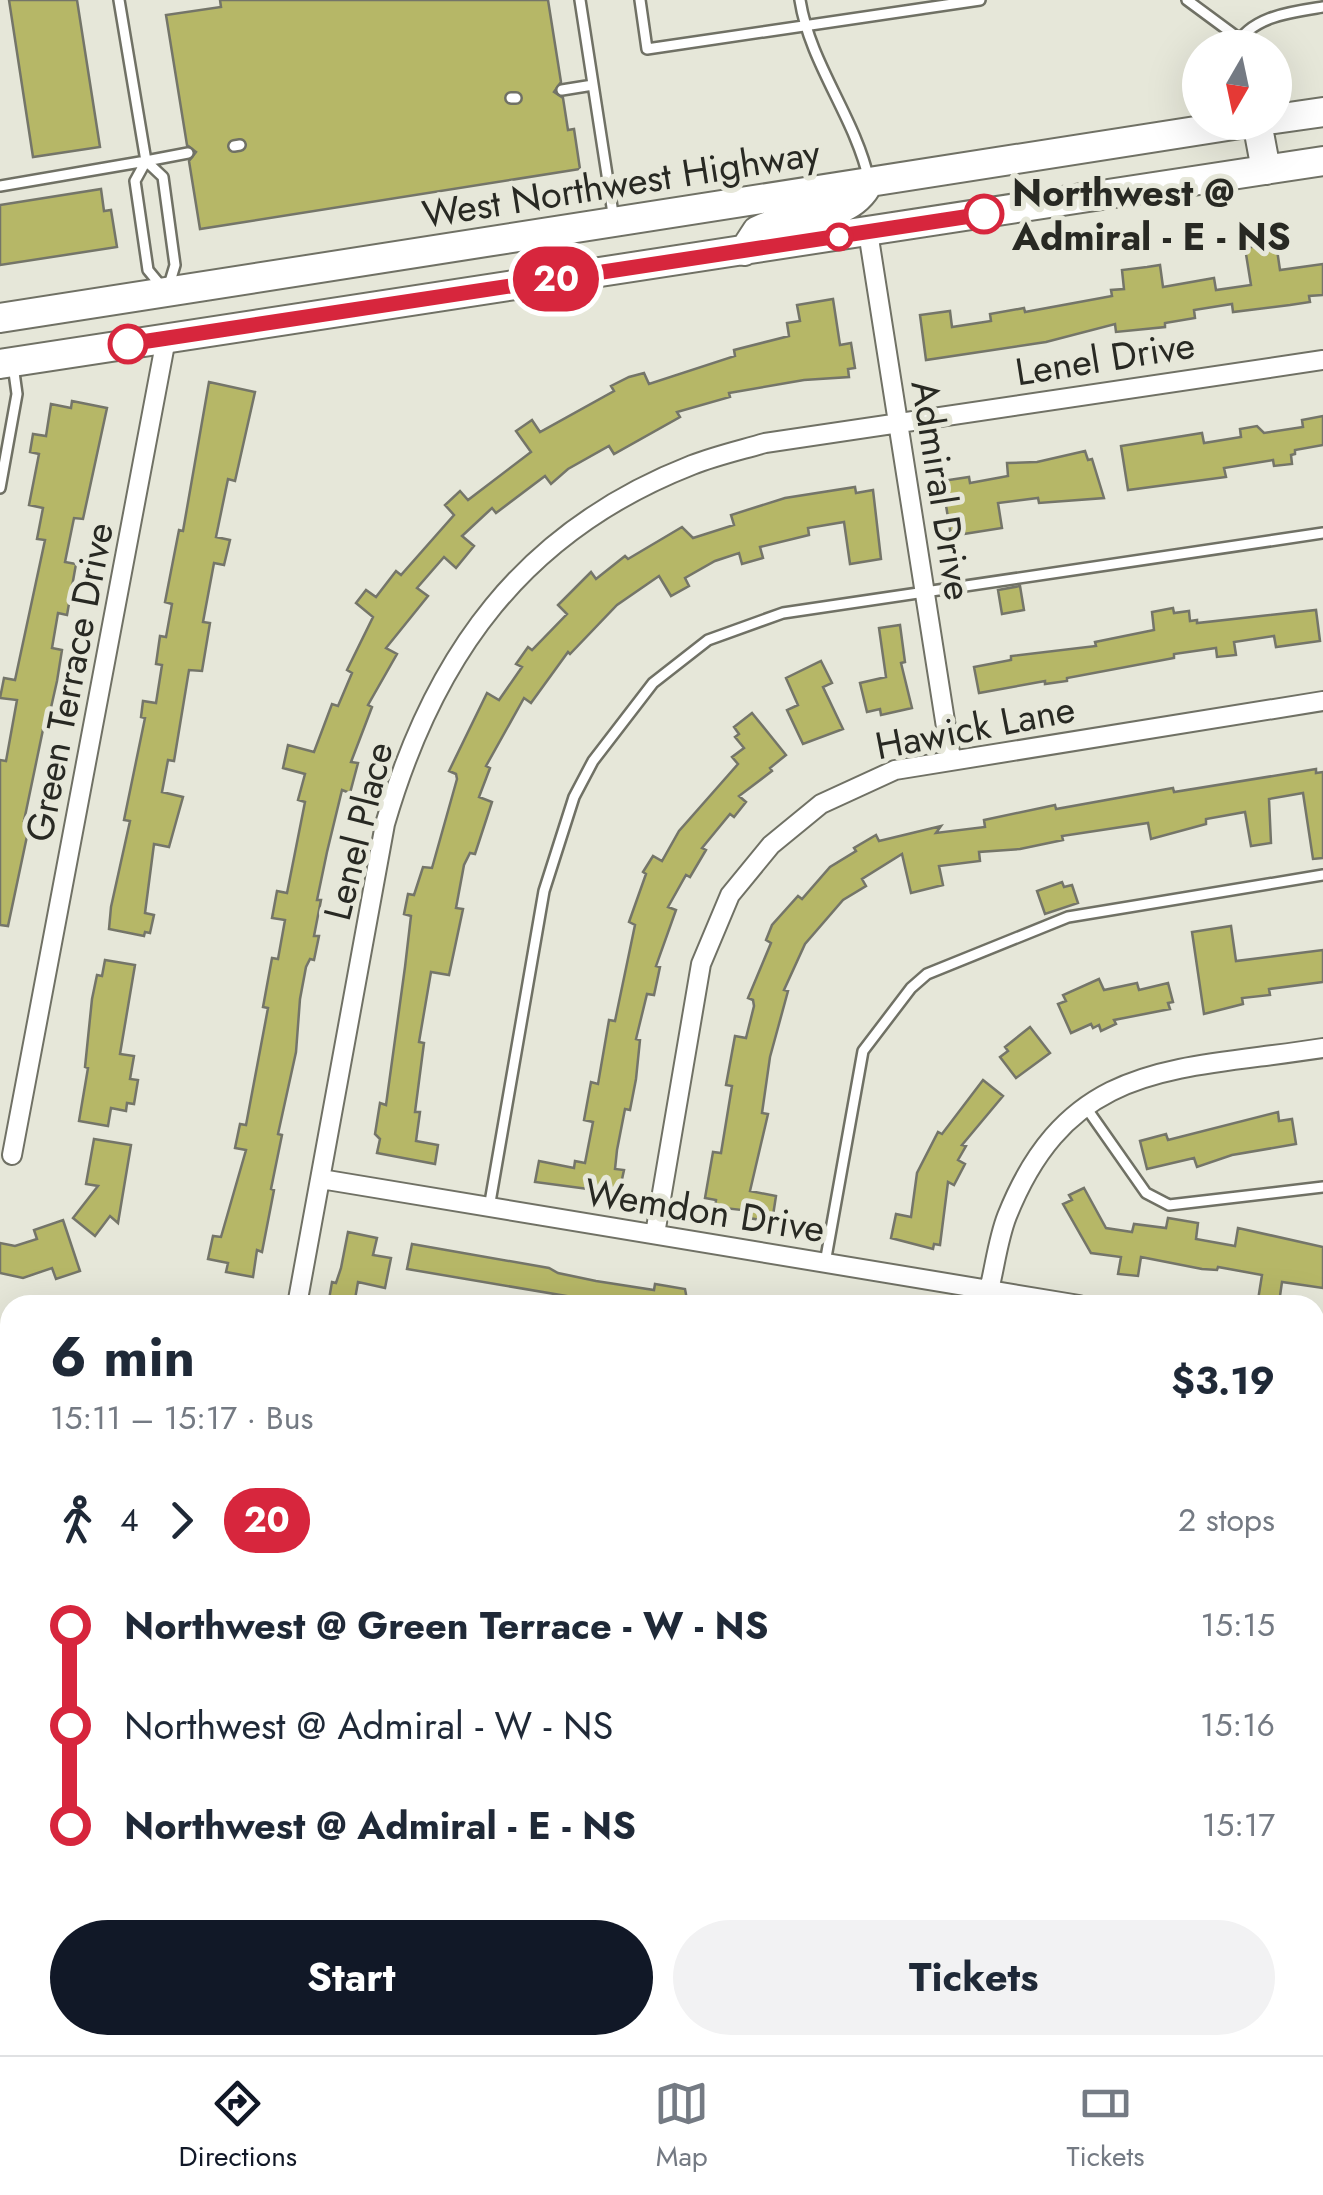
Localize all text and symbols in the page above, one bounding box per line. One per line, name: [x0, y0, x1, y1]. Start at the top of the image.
north arrow: [1182, 30, 1292, 140]
map controls: [1182, 30, 1292, 140]
street label: West Northwest Highway: [418, 124, 824, 242]
place label: Northwest @ Admiral - E - NS: [1011, 165, 1291, 264]
marker: Northwest @ Admiral - E - NS: [965, 195, 1003, 233]
unlabelled marker: [826, 224, 852, 250]
line badge: 20: [511, 246, 601, 312]
text: 20: [533, 254, 579, 304]
street label: Lenel Drive: [1011, 317, 1199, 399]
unlabelled marker: [109, 325, 147, 363]
street label: Admiral Drive: [897, 376, 987, 604]
street label: Green Terrace Drive: [11, 518, 127, 846]
street label: Hawick Lane: [871, 681, 1079, 773]
street label: Lenel Place: [309, 736, 407, 926]
street label: Wemdon Drive: [581, 1164, 829, 1256]
text: 6 min: [50, 1317, 195, 1397]
text: $3.19: [1171, 1353, 1275, 1408]
text: 15:11 – 15:17 · Bus: [50, 1395, 313, 1441]
icon: walk: [50, 1493, 105, 1548]
icon: forward: [154, 1493, 209, 1548]
text: 20: [244, 1495, 290, 1545]
text: 4: [120, 1497, 139, 1543]
text: 2 stops: [1178, 1497, 1275, 1543]
text: Northwest @ Green Terrace - W - NS: [124, 1598, 769, 1653]
text: 15:15: [1201, 1602, 1275, 1648]
text: Northwest @ Admiral - W - NS: [124, 1698, 613, 1753]
text: 15:16: [1200, 1702, 1275, 1748]
text: Northwest @ Admiral - E - NS: [124, 1798, 636, 1853]
text: 15:17: [1202, 1802, 1275, 1848]
button: Start: [50, 1920, 653, 2035]
button: Tickets: [673, 1920, 1275, 2035]
tab: Directions: [179, 2076, 297, 2177]
tab: Map: [654, 2076, 709, 2177]
tab: Tickets: [1066, 2076, 1144, 2177]

